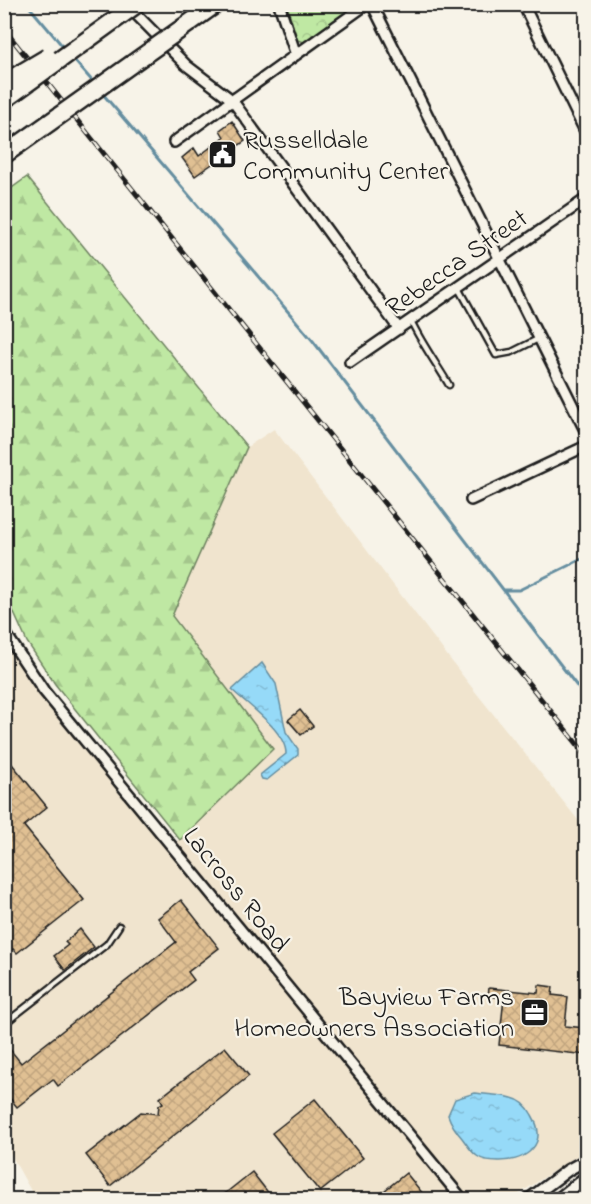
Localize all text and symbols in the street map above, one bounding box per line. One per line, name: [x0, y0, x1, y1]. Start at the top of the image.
place label: Russelldale Community Center: [243, 122, 449, 192]
public building icon: Russelldale Community Center: [206, 139, 238, 171]
street label: Rebecca Street: [378, 200, 537, 328]
street label: Lacross Road: [172, 819, 298, 962]
place label: Bayview Farms Homeowners Association: [234, 979, 514, 1049]
office icon: Bayview Farms Homeowners Association: [519, 996, 551, 1028]

